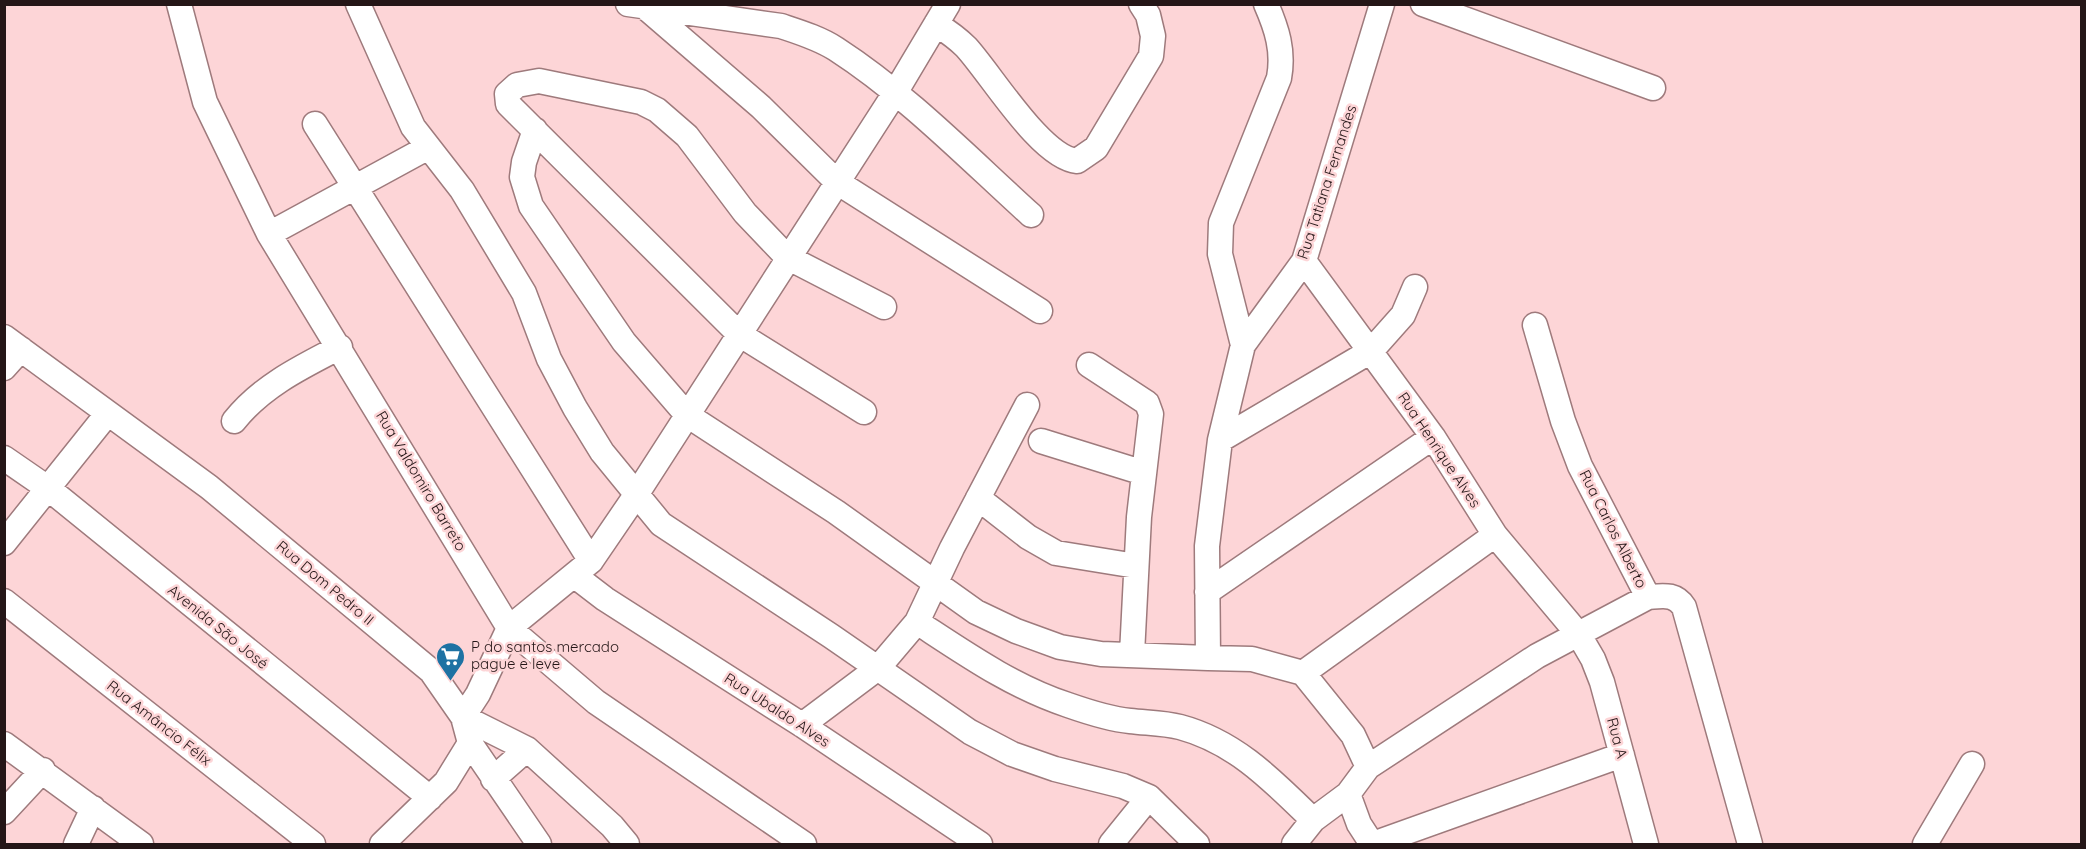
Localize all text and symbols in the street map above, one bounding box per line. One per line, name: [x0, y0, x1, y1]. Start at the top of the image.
street label: Rua Tatiana Fernandes: [1293, 102, 1360, 261]
street label: Rua Henrique Alves: [1394, 388, 1485, 511]
street label: Rua Valdomiro Barreto: [372, 407, 471, 554]
street label: Rua Carlos Alberto: [1575, 466, 1651, 591]
street label: Rua Dom Pedro II: [273, 536, 378, 629]
street label: Avenida São José: [164, 580, 272, 673]
place label: P do santos mercado pague e leve: [471, 637, 619, 673]
supermarket icon: P do santos mercado pague e leve: [434, 640, 466, 682]
street label: Rua Ubaldo Alves: [721, 668, 834, 751]
street label: Rua Amâncio Félix: [103, 676, 215, 769]
street label: Rua A: [1603, 715, 1632, 761]

